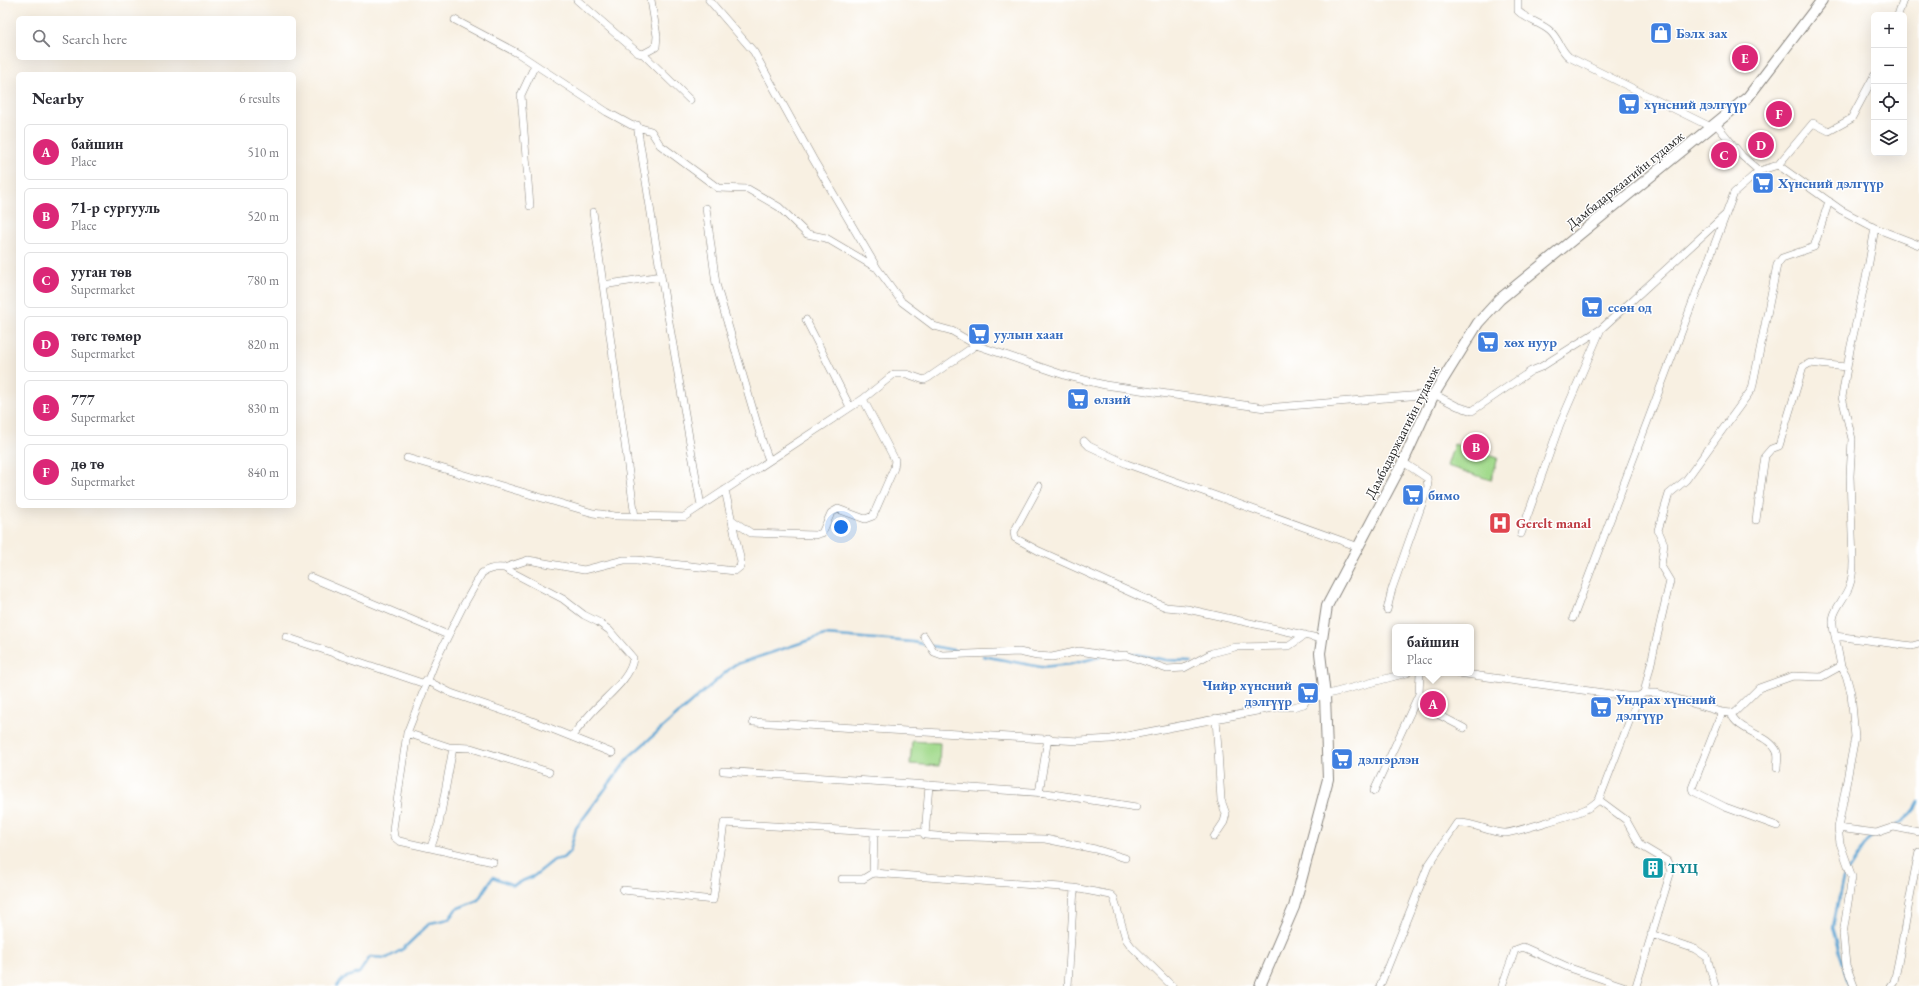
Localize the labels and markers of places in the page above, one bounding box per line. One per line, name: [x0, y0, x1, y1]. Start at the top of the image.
shop icon: Бэлх зах: [1648, 20, 1674, 46]
place label: Бэлх зах: [1676, 24, 1728, 42]
pin: E: [1732, 43, 1758, 73]
supermarket icon: хүнсний дэлгүүр: [1616, 91, 1642, 117]
place label: хүнсний дэлгүүр: [1644, 95, 1747, 113]
pin: F: [1766, 99, 1792, 129]
pin: D: [1748, 130, 1774, 160]
pin: C: [1711, 140, 1737, 170]
supermarket icon: Хүнсний дэлгүүр: [1750, 170, 1776, 196]
place label: Хүнсний дэлгүүр: [1777, 174, 1884, 192]
supermarket icon: есөн од: [1579, 294, 1605, 320]
place label: есөн од: [1608, 298, 1653, 316]
supermarket icon: уулын хаан: [966, 321, 992, 347]
place label: уулын хаан: [994, 325, 1063, 343]
supermarket icon: хөх нуур: [1475, 329, 1501, 355]
place label: хөх нуур: [1504, 333, 1557, 351]
supermarket icon: өлзий: [1065, 386, 1091, 412]
place label: өлзий: [1094, 390, 1131, 408]
pin: B: [1463, 432, 1489, 462]
supermarket icon: бимо: [1400, 482, 1426, 508]
place label: бимо: [1428, 486, 1460, 504]
hospital icon: Gerelt manal: [1487, 510, 1513, 536]
place label: Gerelt manal: [1516, 514, 1591, 532]
place label: Чийр хүнсний дэлгүүр: [1202, 676, 1292, 710]
supermarket icon: Чийр хүнсний дэлгүүр: [1295, 680, 1321, 706]
pin: A: [1420, 689, 1446, 719]
place label: Ундрах хүнсний дэлгүүр: [1615, 690, 1716, 724]
supermarket icon: Ундрах хүнсний дэлгүүр: [1588, 694, 1614, 720]
supermarket icon: дэлгэрлэн: [1329, 746, 1355, 772]
place label: дэлгэрлэн: [1358, 750, 1419, 768]
building icon: ТҮЦ: [1640, 855, 1666, 881]
place label: ТҮЦ: [1668, 859, 1698, 877]

